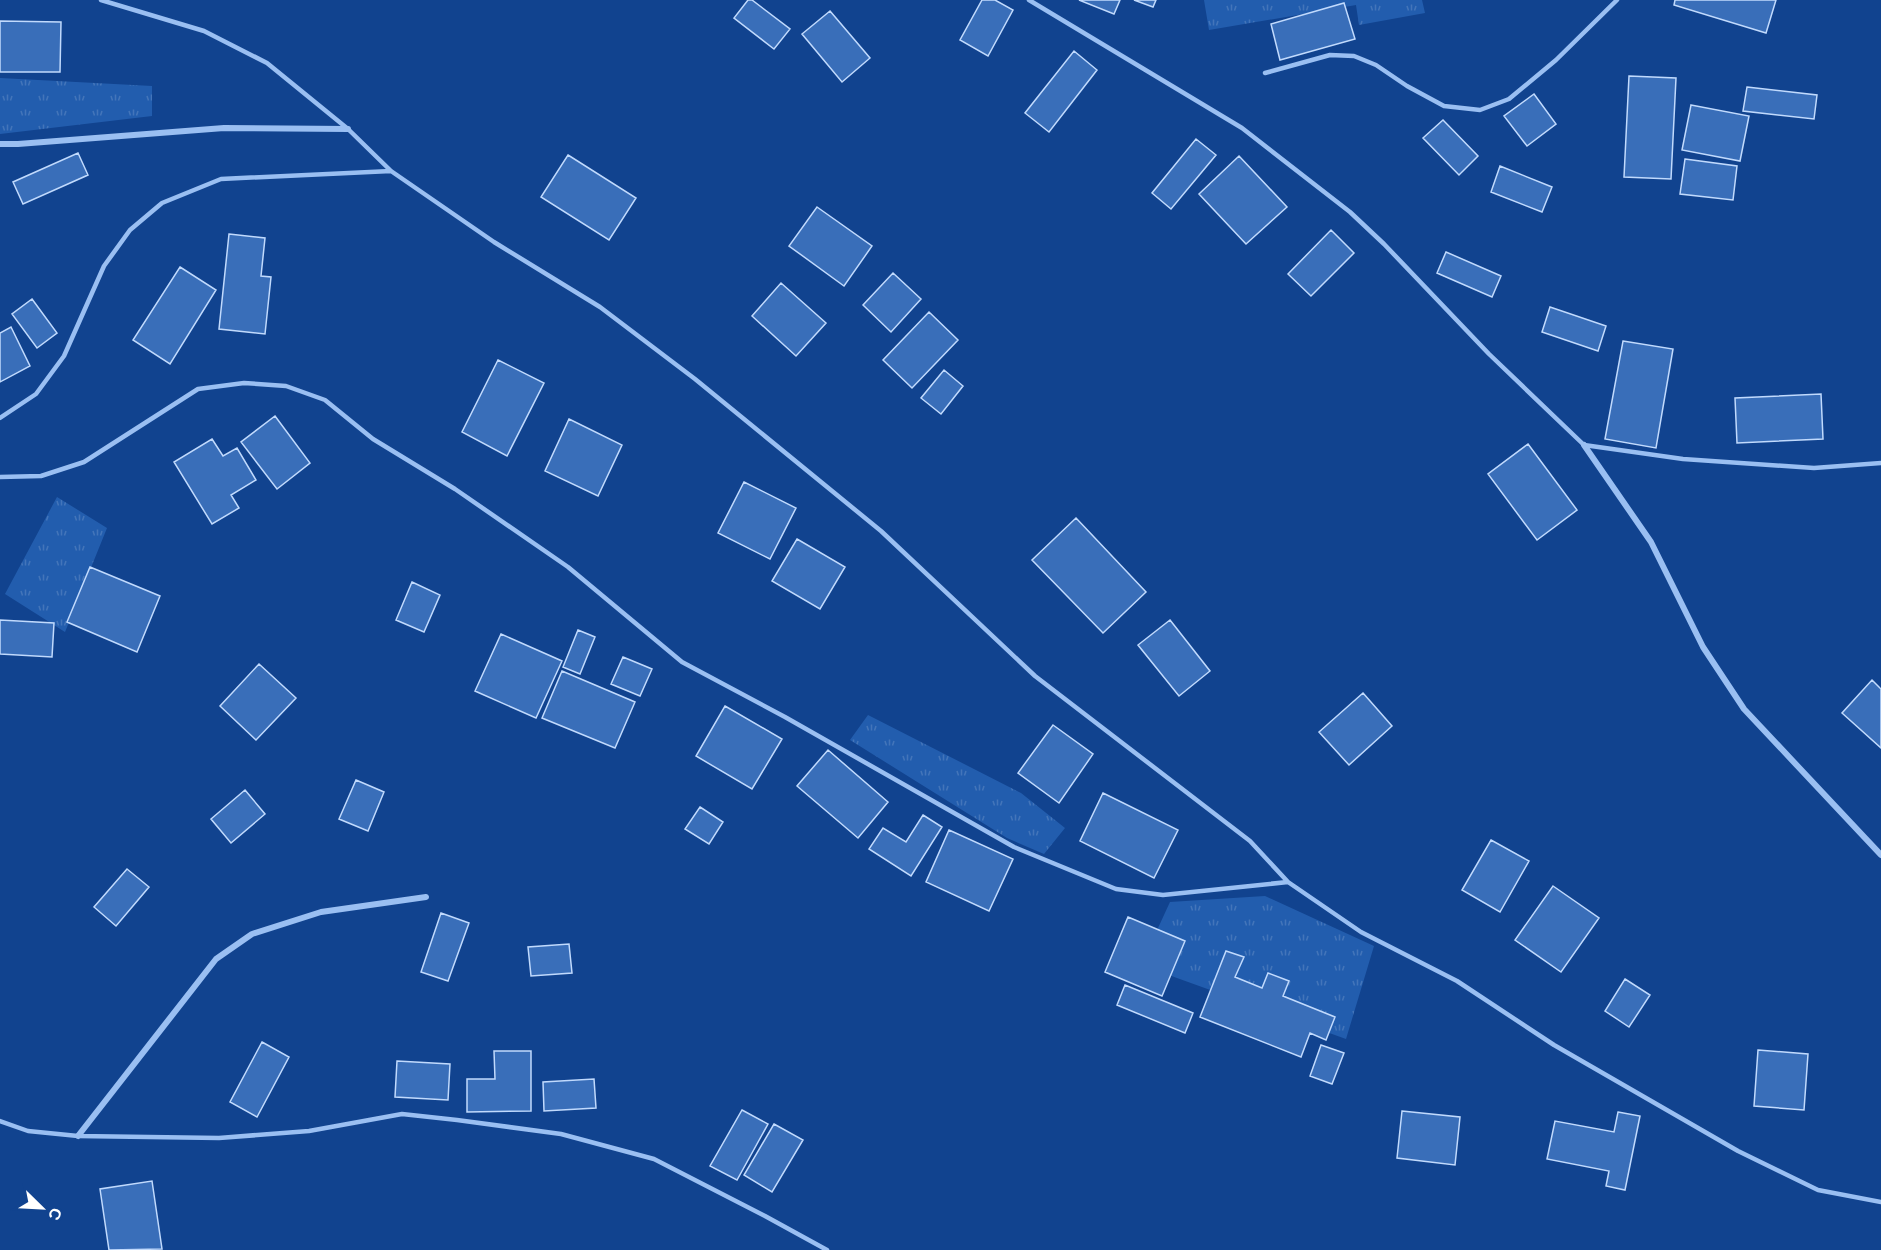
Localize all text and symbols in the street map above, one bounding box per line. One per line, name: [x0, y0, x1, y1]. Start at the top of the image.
north arrow: [12, 1178, 72, 1238]
text: С: [45, 1205, 65, 1223]

